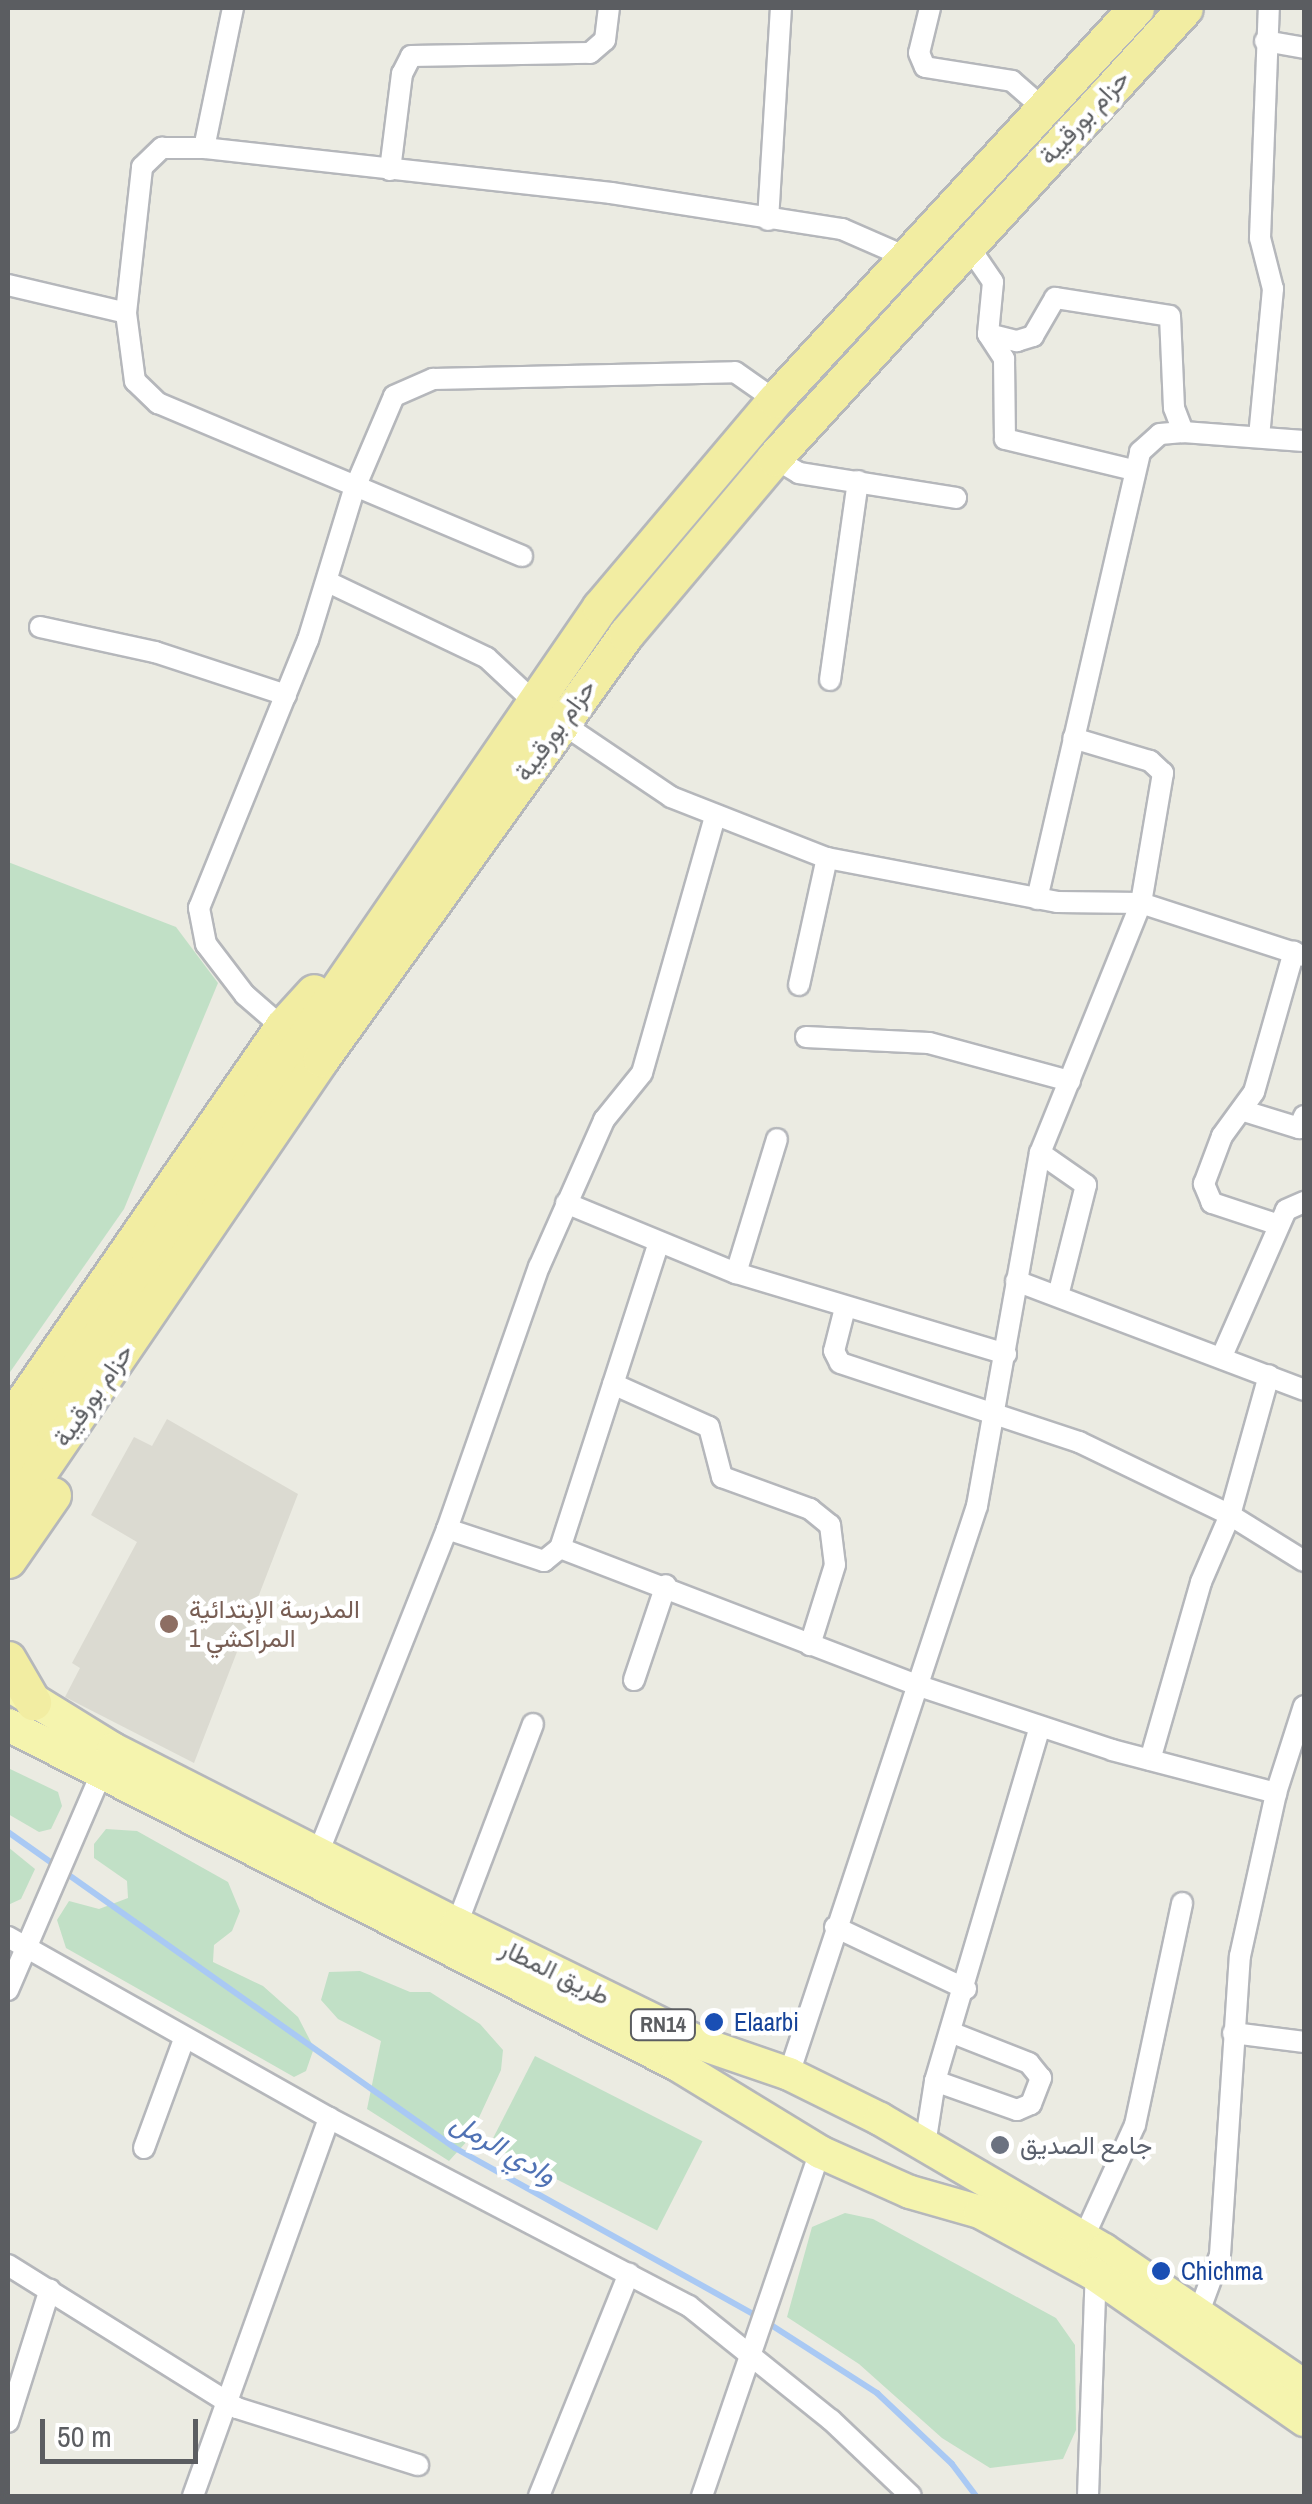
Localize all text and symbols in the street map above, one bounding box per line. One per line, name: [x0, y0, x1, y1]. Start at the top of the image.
street label: حزام بورقيبة: [1033, 63, 1135, 171]
street label: حزام بورقيبة: [508, 673, 602, 787]
street label: حزام بورقيبة: [47, 1338, 139, 1452]
place label: المدرسة الإبتدائية المراكشي 1: [189, 1595, 360, 1654]
marker: المدرسة الإبتدائية المراكشي 1: [158, 1613, 180, 1635]
street label: طريق المطار: [495, 1933, 615, 2011]
place label: Elaarbi: [734, 2007, 799, 2037]
road number: RN14: [628, 2008, 698, 2042]
marker: Elaarbi: [703, 2011, 725, 2033]
water label: وادي الرمل: [446, 2105, 562, 2191]
place label: جامع الصديق: [1020, 2130, 1152, 2160]
marker: جامع الصديق: [989, 2134, 1011, 2156]
place label: Chichma: [1181, 2256, 1263, 2286]
marker: Chichma: [1150, 2260, 1172, 2282]
scale bar: [45, 2399, 202, 2461]
text: 50 m: [57, 2416, 112, 2456]

